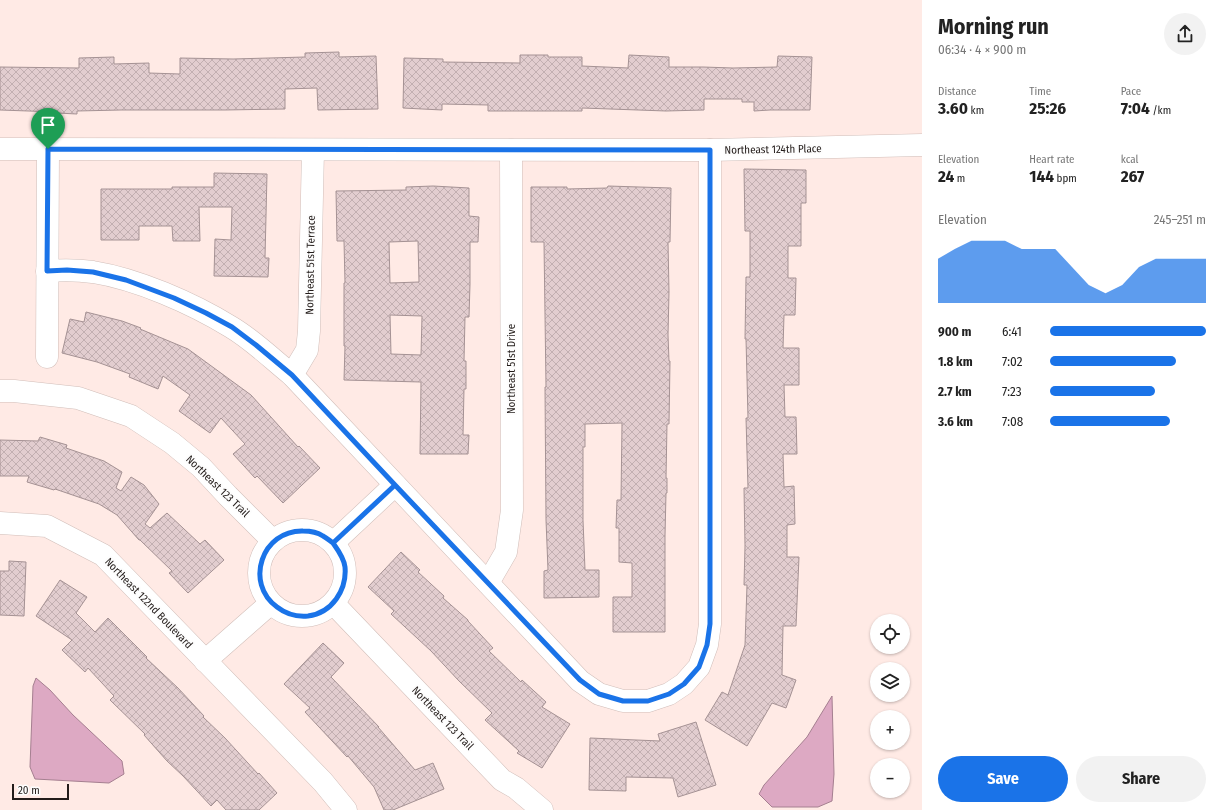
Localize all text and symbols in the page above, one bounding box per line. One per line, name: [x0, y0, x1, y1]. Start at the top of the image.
text: Morning run: [938, 13, 1049, 40]
button: share: [1164, 13, 1206, 55]
text: 06:34 · 4 × 900 m: [938, 42, 1026, 57]
text: Distance: [938, 85, 977, 98]
text: Time: [1029, 85, 1051, 98]
text: Pace: [1121, 85, 1141, 98]
text: 3.60: [938, 98, 968, 119]
text: 25:26: [1029, 98, 1066, 119]
text: 7:04: [1121, 98, 1150, 119]
text: km: [968, 104, 984, 117]
text: /km: [1150, 104, 1171, 117]
pin: [31, 108, 65, 149]
icon: arrive: [37, 114, 59, 136]
street label: Northeast 124th Place: [724, 142, 822, 157]
text: Elevation: [938, 153, 979, 166]
text: Heart rate: [1029, 153, 1075, 166]
text: kcal: [1121, 153, 1138, 166]
text: 24: [938, 166, 954, 187]
text: 144: [1029, 166, 1054, 187]
text: 267: [1121, 166, 1144, 187]
text: m: [954, 172, 965, 185]
text: bpm: [1054, 172, 1077, 185]
text: Elevation: [938, 212, 987, 227]
text: 245–251 m: [1154, 212, 1206, 227]
street label: Northeast 51st Terrace: [303, 215, 318, 315]
street label: Northeast 51st Drive: [505, 324, 518, 414]
text: 900 m: [938, 324, 972, 339]
text: 6:41: [1002, 324, 1022, 339]
text: 1.8 km: [938, 354, 973, 369]
text: 7:02: [1002, 354, 1022, 369]
text: 2.7 km: [938, 384, 972, 399]
text: 7:23: [1002, 384, 1022, 399]
text: 3.6 km: [938, 414, 973, 429]
text: 7:08: [1002, 414, 1023, 429]
street label: Northeast 123 Trail: [183, 453, 252, 520]
street label: Northeast 122nd Boulevard: [102, 555, 195, 651]
map controls: [870, 614, 910, 798]
button: locate: [870, 614, 910, 654]
button: layers: [870, 662, 910, 702]
street label: Northeast 123 Trail: [409, 684, 476, 753]
button: +: [870, 710, 910, 750]
button: Save: [938, 756, 1068, 802]
button: Share: [1076, 756, 1206, 802]
button: −: [870, 758, 910, 798]
scale bar: [12, 782, 69, 801]
text: 20 m: [18, 784, 40, 797]

